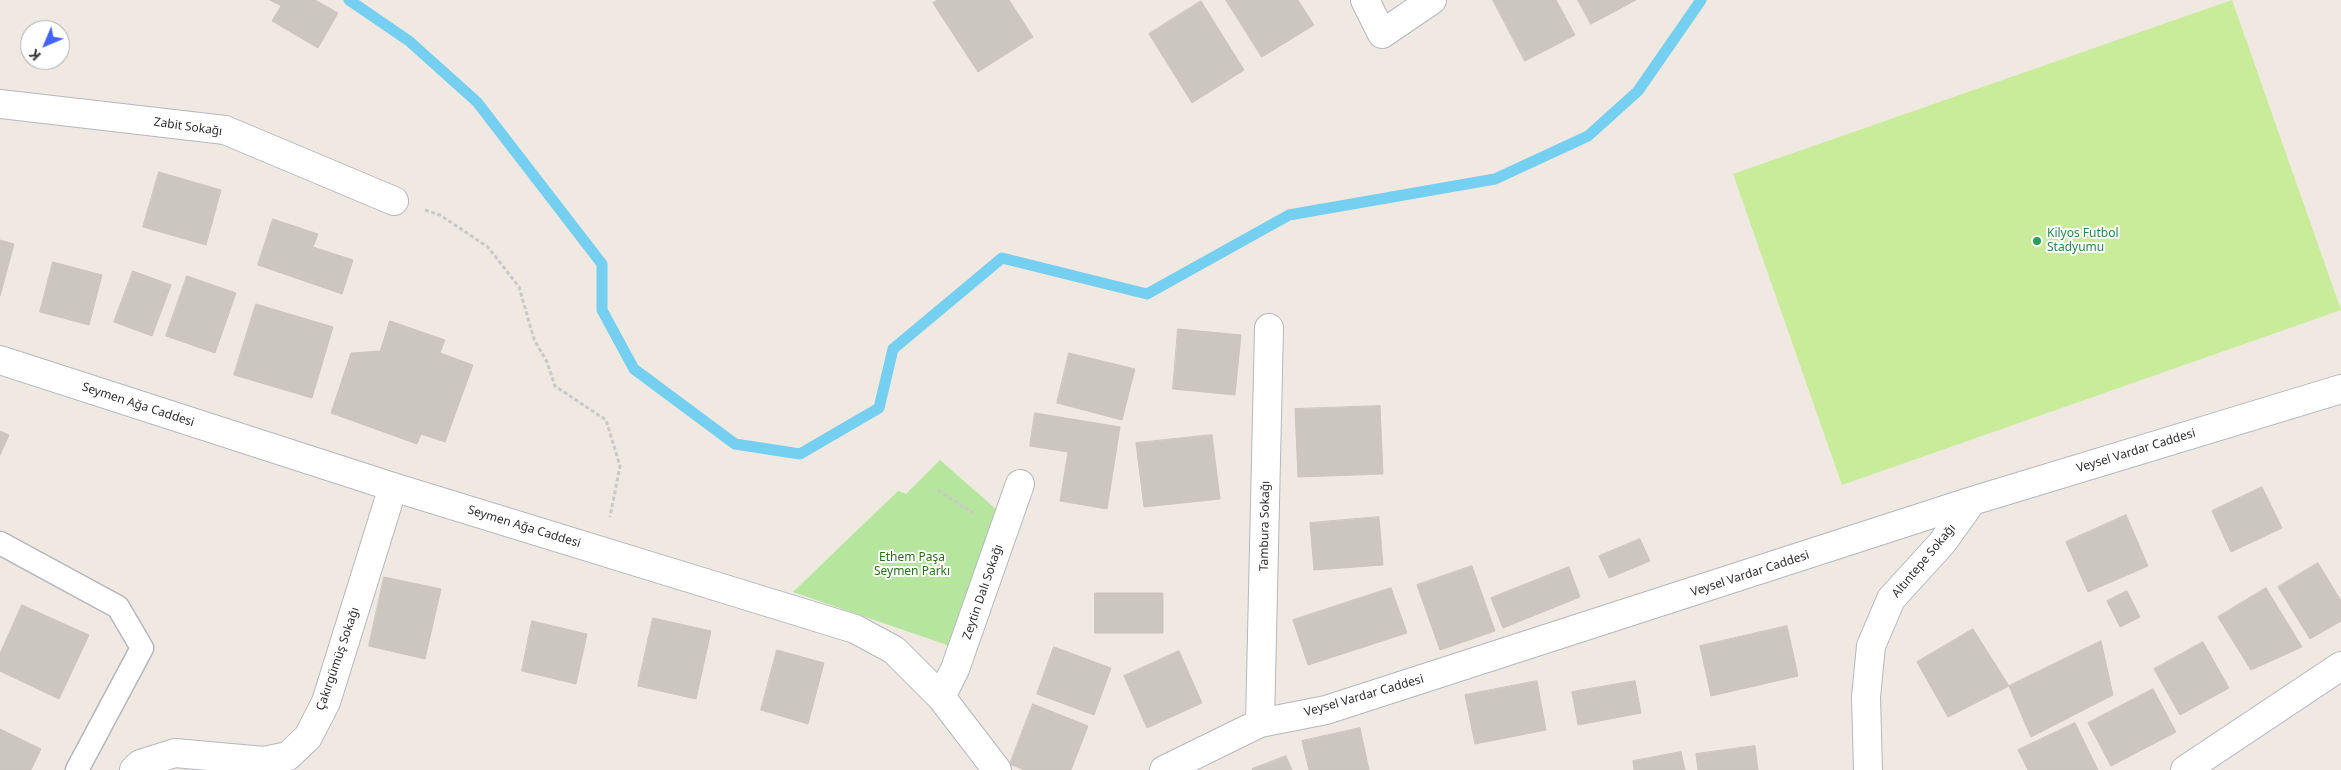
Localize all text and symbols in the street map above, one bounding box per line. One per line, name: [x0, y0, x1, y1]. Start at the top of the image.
north arrow: [20, 20, 70, 70]
text: K: [25, 45, 45, 65]
street label: Zabit Sokağı: [153, 115, 223, 139]
place label: Kilyos Futbol Stadyumu: [2047, 227, 2119, 255]
marker: Kilyos Futbol Stadyumu: [2031, 235, 2043, 247]
street label: Seymen Ağa Caddesi: [80, 380, 196, 430]
street label: Veysel Vardar Caddesi: [2075, 426, 2197, 476]
street label: Tambura Sokağı: [1257, 481, 1273, 571]
street label: Seymen Ağa Caddesi: [466, 503, 582, 551]
street label: Altıntepe Sokağı: [1889, 521, 1959, 601]
street label: Zeytin Dalı Sokağı: [960, 543, 1006, 641]
street label: Veysel Vardar Caddesi: [1689, 548, 1811, 600]
park label: Ethem Paşa Seymen Parkı: [874, 551, 950, 579]
street label: Çakırgümüş Sokağı: [314, 605, 362, 713]
street label: Veysel Vardar Caddesi: [1303, 672, 1425, 720]

